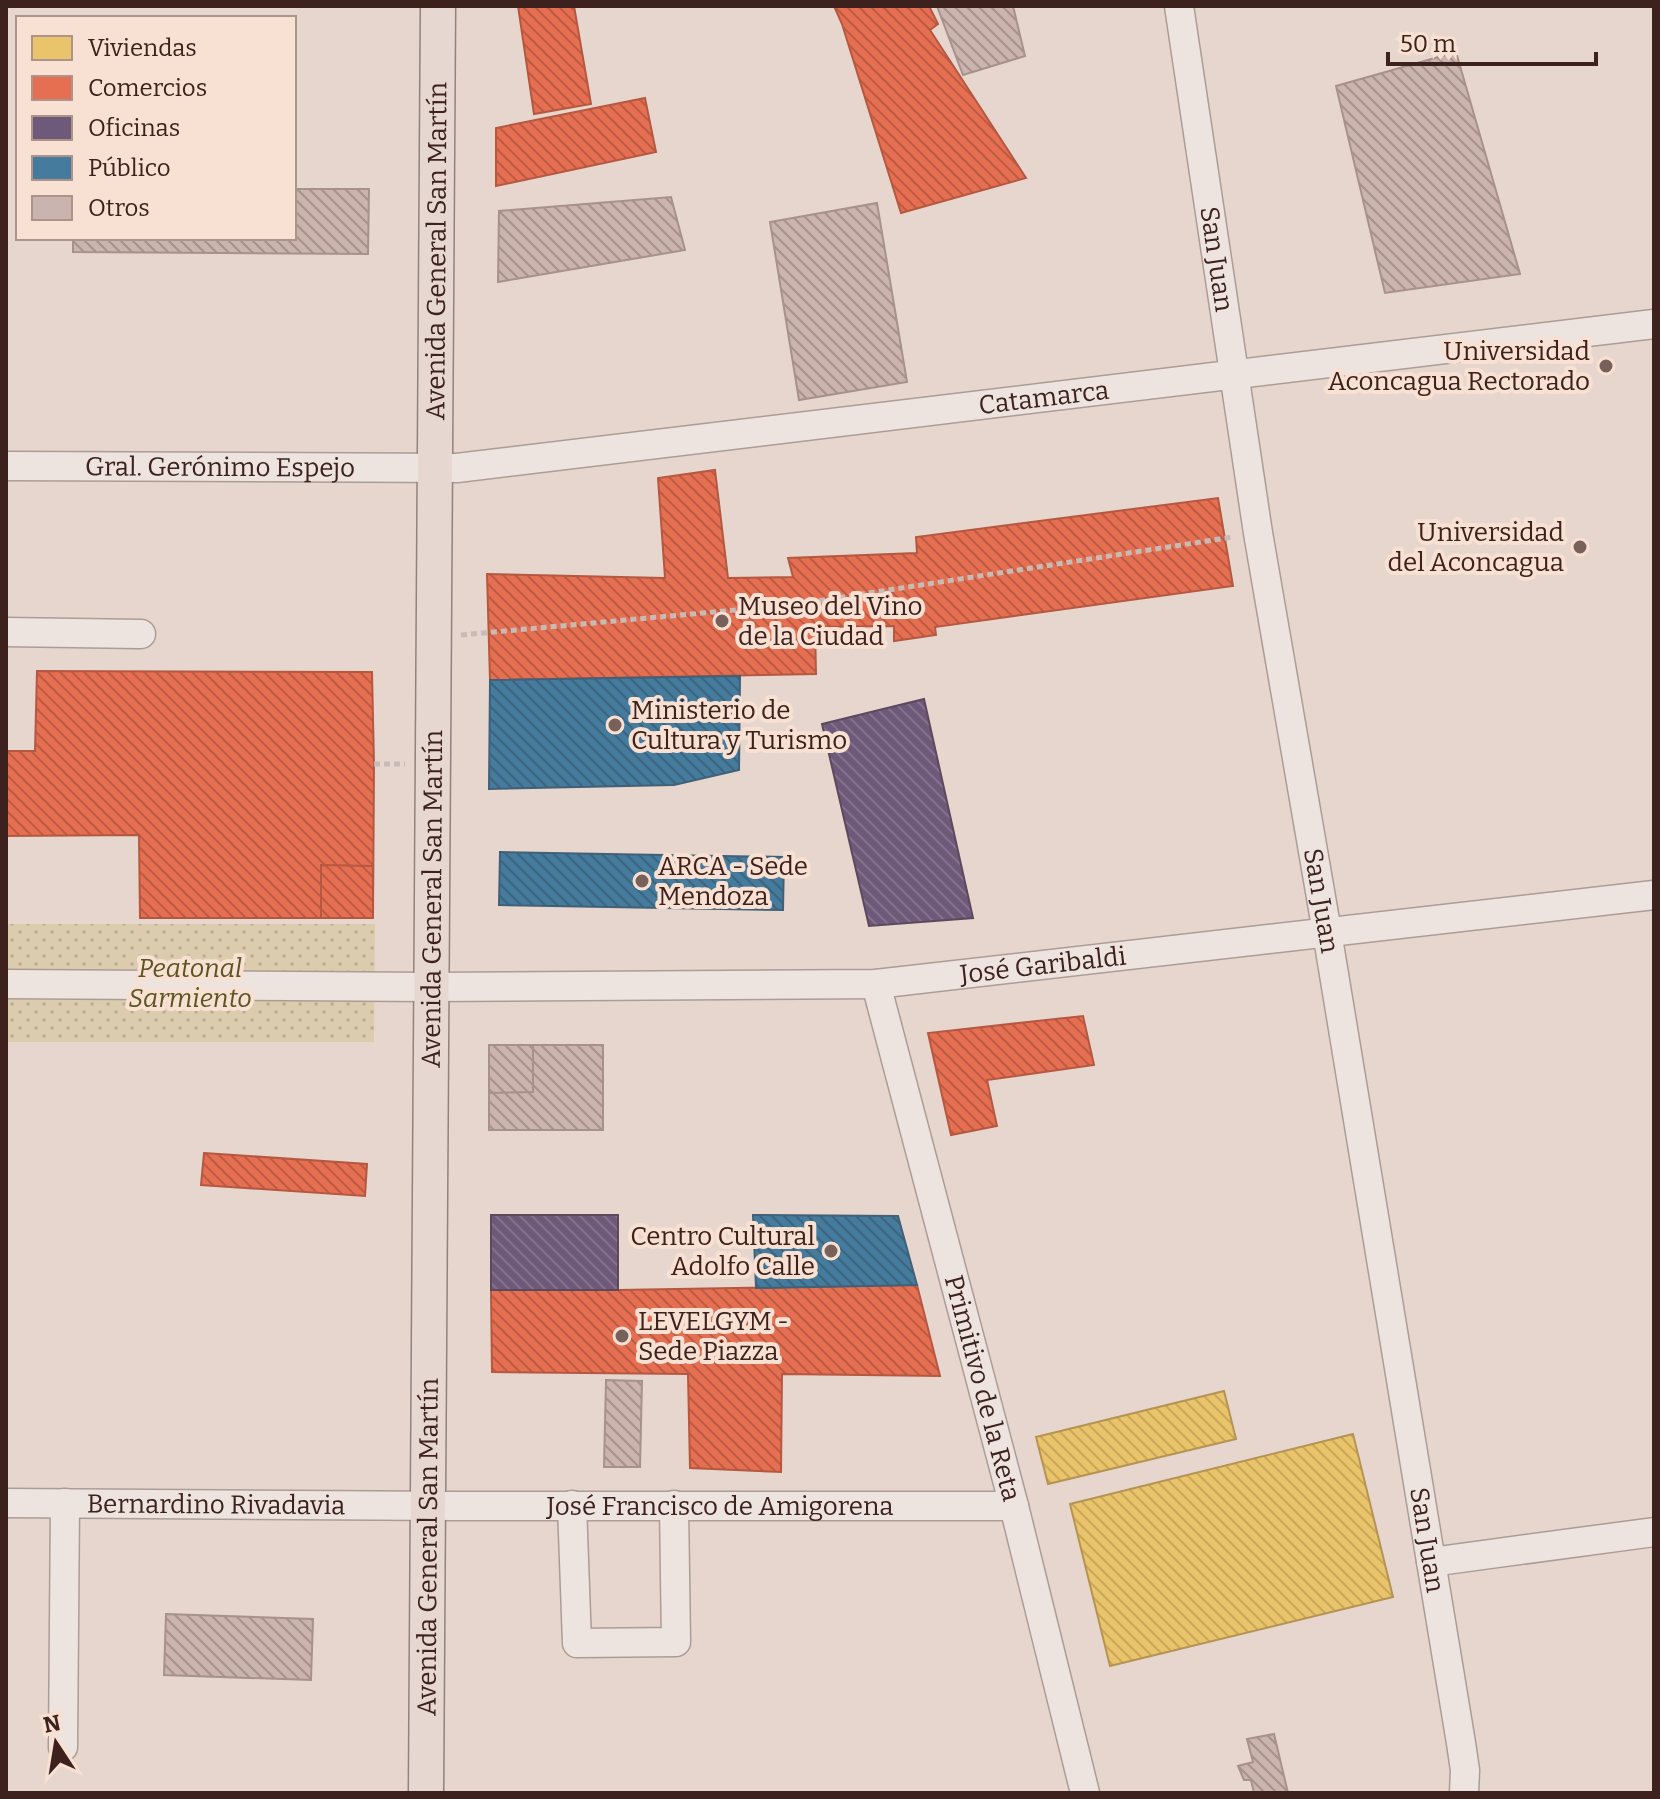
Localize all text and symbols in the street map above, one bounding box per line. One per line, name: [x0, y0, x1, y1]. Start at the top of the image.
legend: [16, 16, 296, 240]
scale bar: [1388, 16, 1596, 66]
text: 50 m: [1400, 30, 1456, 58]
text: Viviendas: [88, 34, 197, 62]
text: Comercios: [88, 74, 207, 102]
street label: Avenida General San Martín: [420, 81, 453, 420]
text: Oficinas: [88, 114, 180, 142]
text: Público: [88, 154, 171, 182]
text: Otros: [88, 194, 150, 222]
street label: San Juan: [1194, 204, 1240, 314]
place label: Universidad Aconcagua Rectorado: [1328, 336, 1590, 397]
marker: Universidad Aconcagua Rectorado: [1597, 357, 1615, 375]
street label: Catamarca: [977, 374, 1111, 421]
street label: Gral. Gerónimo Espejo: [85, 451, 355, 483]
place label: Universidad del Aconcagua: [1388, 517, 1564, 578]
marker: Universidad del Aconcagua: [1571, 538, 1589, 556]
place label: Museo del Vino de la Ciudad: [738, 591, 922, 652]
marker: Museo del Vino de la Ciudad: [713, 612, 731, 630]
place label: Ministerio de Cultura y Turismo: [631, 695, 847, 756]
marker: Ministerio de Cultura y Turismo: [606, 716, 624, 734]
street label: Avenida General San Martín: [415, 729, 449, 1068]
street label: San Juan: [1297, 846, 1346, 956]
place label: ARCA - Sede Mendoza: [658, 851, 808, 912]
marker: ARCA - Sede Mendoza: [633, 872, 651, 890]
street label: José Garibaldi: [957, 940, 1128, 990]
park label: Peatonal Sarmiento: [128, 953, 252, 1014]
place label: Centro Cultural Adolfo Calle: [630, 1221, 815, 1282]
marker: Centro Cultural Adolfo Calle: [822, 1242, 840, 1260]
street label: Primitivo de la Reta: [938, 1272, 1028, 1504]
place label: LEVELGYM - Sede Piazza: [638, 1306, 789, 1367]
marker: LEVELGYM - Sede Piazza: [613, 1327, 631, 1345]
street label: Avenida General San Martín: [411, 1377, 444, 1716]
street label: San Juan: [1404, 1485, 1451, 1595]
street label: Bernardino Rivadavia: [87, 1488, 345, 1521]
street label: José Francisco de Amigorena: [545, 1491, 894, 1522]
north arrow: [16, 1703, 96, 1783]
text: N: [41, 1709, 63, 1739]

